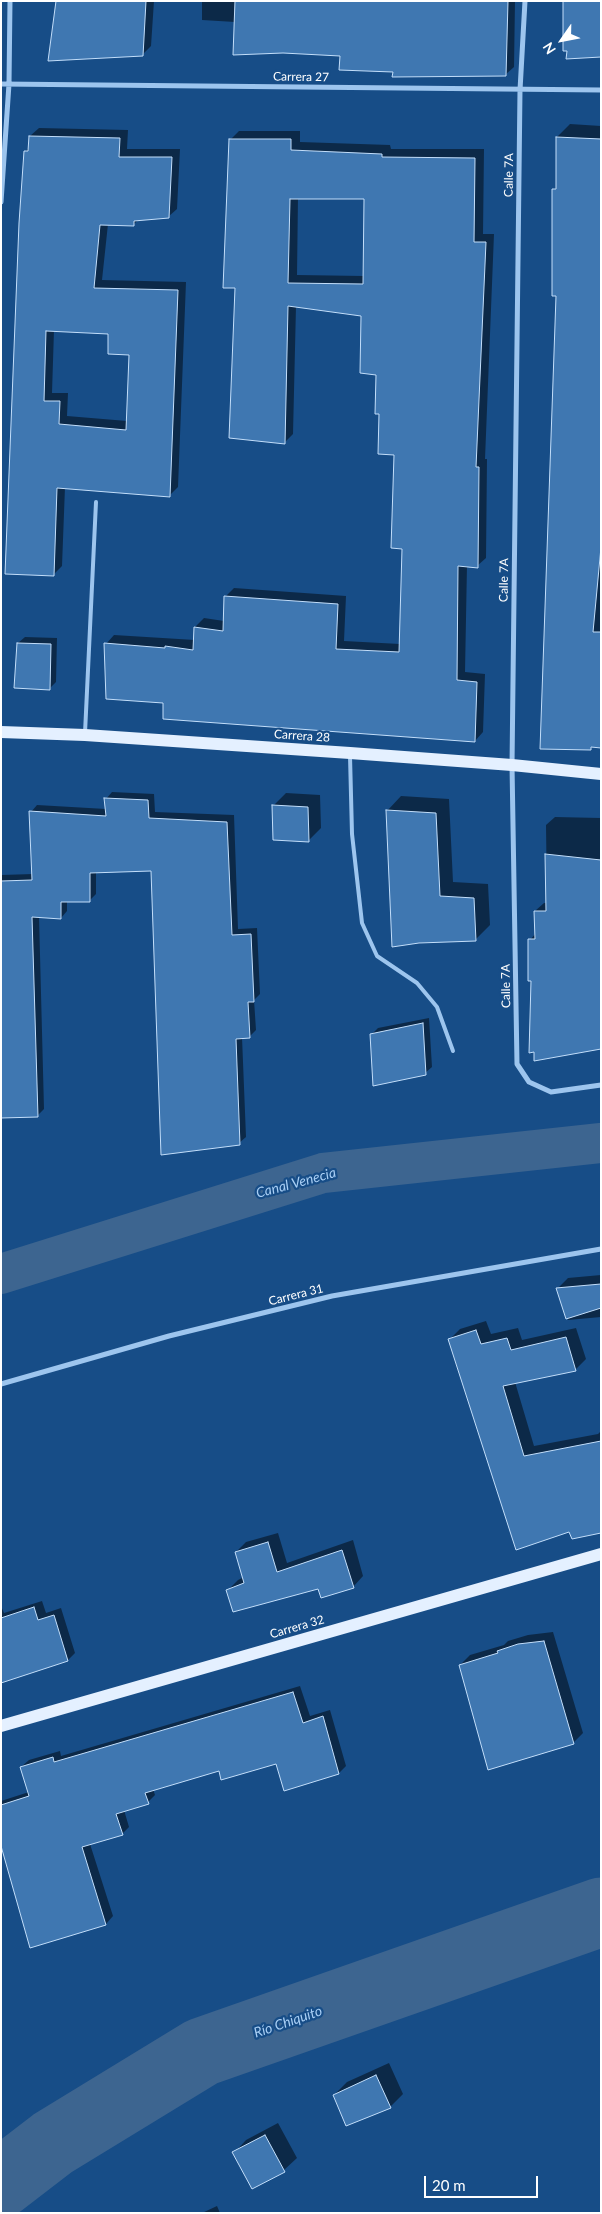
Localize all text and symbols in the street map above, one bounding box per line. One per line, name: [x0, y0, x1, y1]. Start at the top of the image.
north arrow: [537, 15, 587, 65]
text: N: [539, 39, 559, 58]
street label: Carrera 27: [273, 69, 329, 85]
street label: Calle 7A: [501, 153, 517, 197]
street label: Calle 7A: [496, 558, 512, 602]
street label: Carrera 28: [274, 727, 330, 745]
street label: Calle 7A: [498, 964, 514, 1008]
water label: Canal Venecia: [254, 1164, 338, 1202]
street label: Carrera 31: [267, 1281, 325, 1309]
street label: Carrera 32: [268, 1612, 326, 1642]
water label: Río Chiquito: [252, 2002, 324, 2042]
scale bar: [427, 2166, 541, 2198]
text: 20 m: [432, 2176, 466, 2194]

